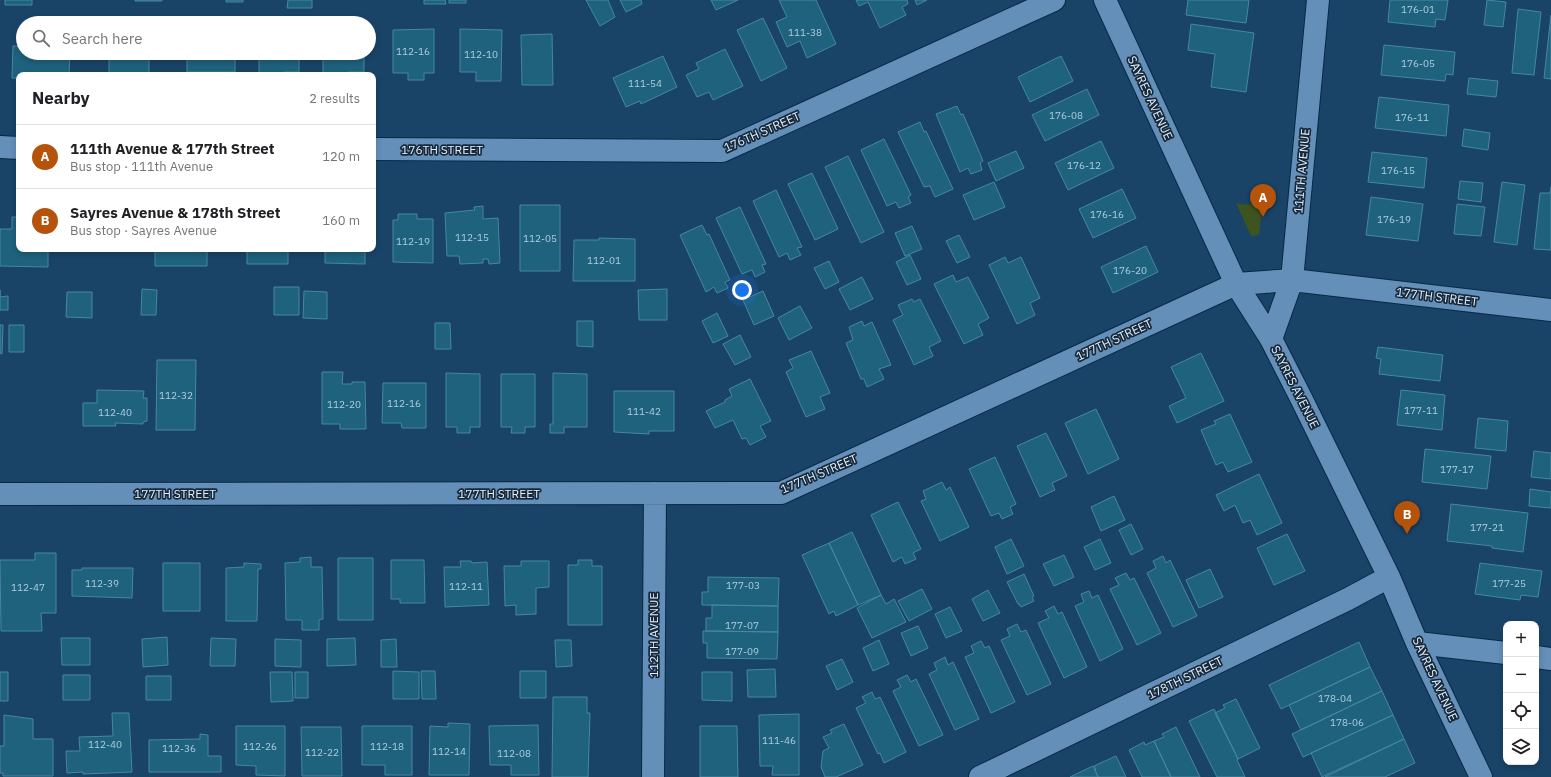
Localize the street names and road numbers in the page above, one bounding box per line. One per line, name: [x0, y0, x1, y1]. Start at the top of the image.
street label: SAYRES AVENUE: [1124, 54, 1176, 142]
street label: 176TH STREET: [721, 108, 802, 155]
street label: 111TH AVENUE: [1290, 128, 1313, 214]
street label: 176TH STREET: [401, 142, 483, 157]
street label: 177TH STREET: [1395, 284, 1479, 309]
street label: 177TH STREET: [1073, 315, 1154, 364]
street label: SAYRES AVENUE: [1268, 343, 1323, 431]
street label: 177TH STREET: [778, 451, 860, 496]
street label: 177TH STREET: [134, 486, 216, 501]
street label: 177TH STREET: [458, 486, 540, 501]
street label: 112TH AVENUE: [646, 593, 661, 677]
street label: SAYRES AVENUE: [1409, 635, 1461, 723]
street label: 178TH STREET: [1145, 653, 1225, 702]

